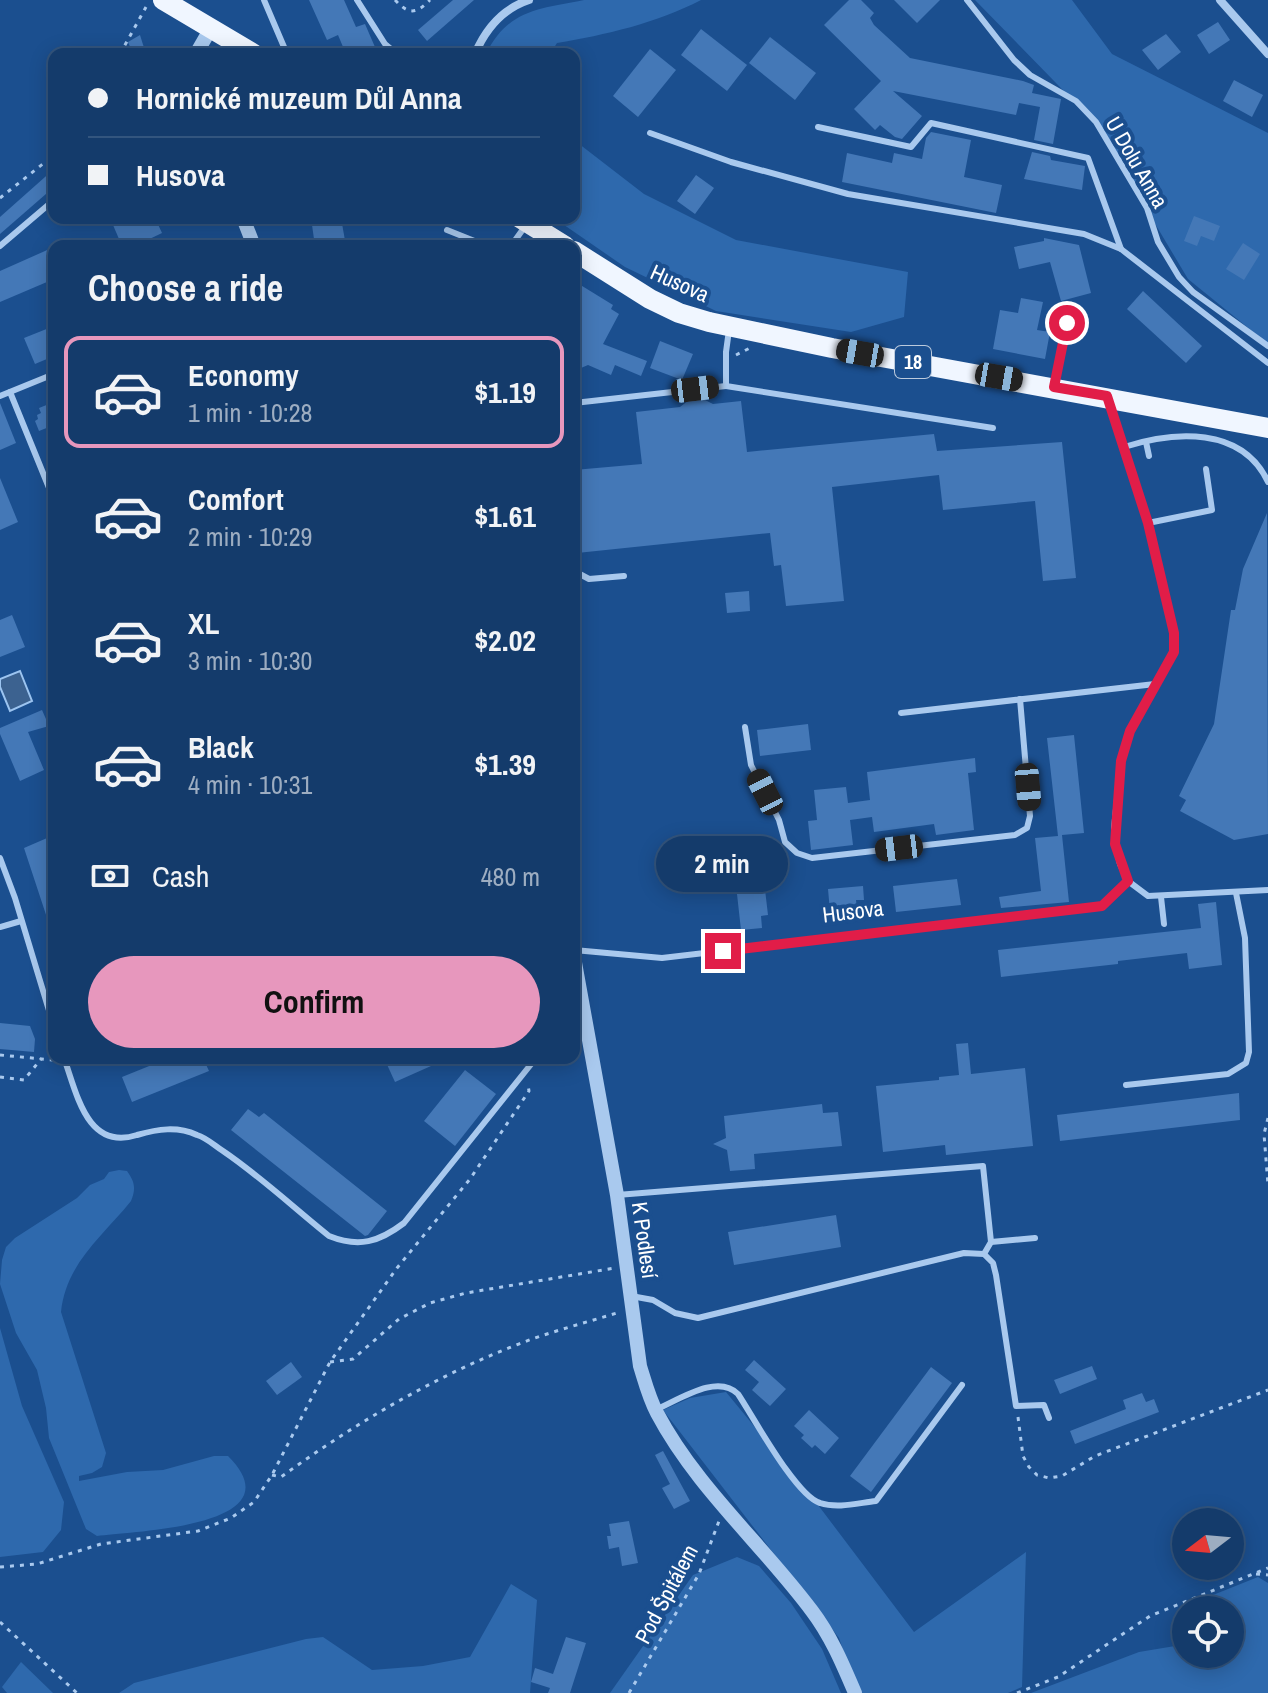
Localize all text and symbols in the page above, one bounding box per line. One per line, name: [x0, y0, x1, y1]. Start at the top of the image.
text: Hornické muzeum Důl Anna: [136, 78, 462, 118]
street label: U Dolu Anna: [1099, 111, 1175, 213]
text: Husova: [136, 155, 225, 195]
street label: Husova: [646, 257, 714, 309]
text: Choose a ride: [88, 264, 283, 312]
route start: [1049, 305, 1085, 341]
car: [834, 337, 886, 369]
road number: 18: [895, 346, 931, 378]
text: Economy: [188, 355, 299, 395]
icon: car: [92, 356, 164, 428]
car: [973, 361, 1025, 393]
text: $1.19: [474, 372, 536, 412]
car: [670, 374, 720, 404]
text: 1 min · 10:28: [188, 395, 312, 430]
text: Comfort: [188, 479, 284, 519]
icon: car: [92, 480, 164, 552]
text: $1.61: [474, 496, 536, 536]
text: 2 min · 10:29: [188, 519, 312, 554]
text: XL: [188, 603, 219, 643]
icon: car: [92, 604, 164, 676]
text: $2.02: [474, 620, 536, 660]
text: 3 min · 10:30: [188, 643, 312, 678]
text: Black: [188, 727, 254, 767]
icon: car: [92, 728, 164, 800]
text: $1.39: [474, 744, 536, 784]
car: [1014, 762, 1042, 812]
car: [743, 765, 787, 819]
text: 4 min · 10:31: [188, 767, 312, 802]
car: [874, 833, 924, 863]
callout: 2 min: [657, 835, 789, 891]
text: 2 min: [694, 846, 750, 881]
icon: cash: [88, 854, 132, 898]
text: Cash: [152, 856, 209, 896]
text: 480 m: [481, 859, 540, 894]
street label: Husova: [821, 892, 885, 930]
route end: [705, 933, 741, 969]
button: Confirm: [88, 956, 540, 1048]
street label: K Podlesí: [625, 1200, 665, 1281]
north arrow: [1172, 1508, 1244, 1580]
map controls: [1172, 1508, 1244, 1668]
street label: Pod Špitálem: [627, 1539, 705, 1649]
button: locate: [1172, 1596, 1244, 1668]

